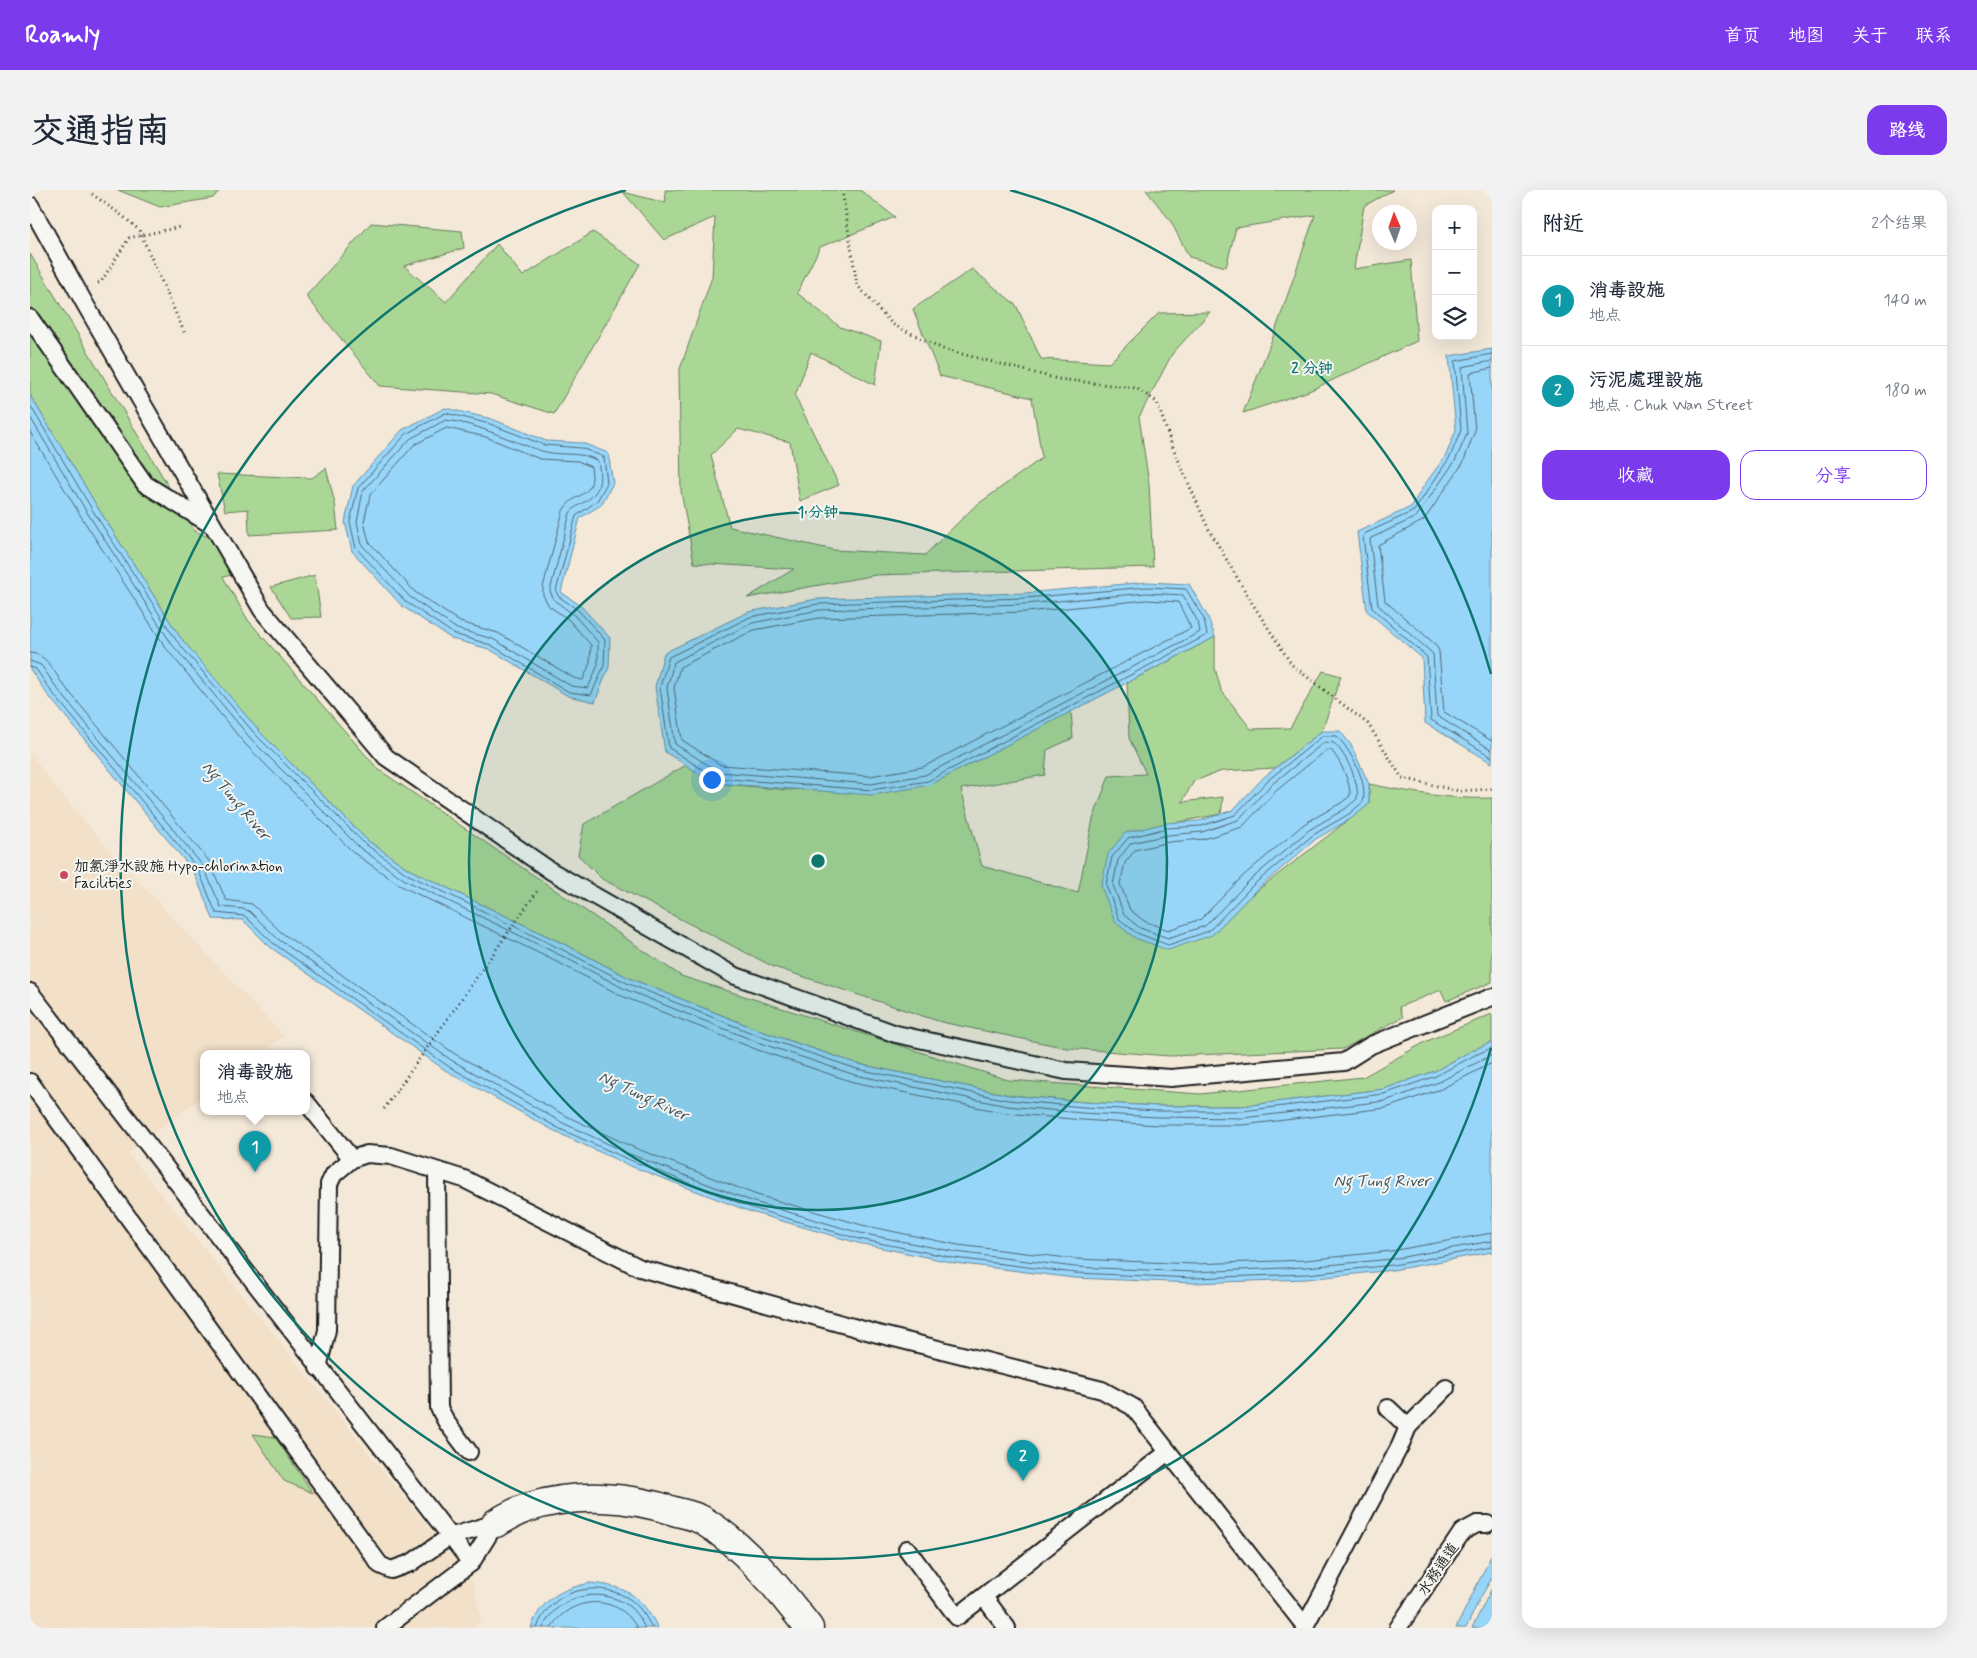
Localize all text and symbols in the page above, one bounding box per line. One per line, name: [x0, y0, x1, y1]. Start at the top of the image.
text: Roamly: [25, 20, 100, 51]
text: 首页: [1724, 24, 1760, 48]
text: 地图: [1788, 24, 1824, 48]
text: 关于: [1852, 24, 1888, 48]
text: 联系: [1916, 24, 1952, 48]
button: 路线: [1867, 105, 1947, 155]
text: 交通指南: [30, 109, 170, 155]
north arrow: [1372, 205, 1417, 250]
map controls: [1432, 205, 1477, 340]
button: +: [1432, 205, 1477, 250]
text: 附近: [1542, 210, 1584, 238]
text: 2个结果: [1871, 213, 1927, 234]
button: −: [1432, 250, 1477, 295]
text: 消毒設施: [1589, 278, 1665, 303]
text: 1: [1554, 290, 1562, 311]
text: 140 m: [1883, 290, 1927, 311]
button: layers: [1432, 295, 1477, 340]
text: 地点: [1589, 305, 1621, 326]
text: 2 分钟: [1291, 359, 1333, 379]
text: 污泥處理設施: [1589, 368, 1703, 393]
text: 2: [1554, 380, 1562, 401]
text: 180 m: [1884, 380, 1927, 401]
text: 地点 · Chuk Wan Street: [1589, 395, 1753, 416]
button: 收藏: [1542, 450, 1730, 500]
button: 分享: [1740, 450, 1927, 500]
text: 1 分钟: [798, 503, 838, 523]
water label: Ng Tung River: [195, 757, 276, 848]
your location: [699, 767, 725, 793]
centre of rings: [809, 852, 827, 870]
place label: 加氯淨水設施 Hypo-chlorination Facilities: [74, 857, 282, 894]
marker: 加氯淨水設施 Hypo-chlorination Facilities: [58, 869, 70, 881]
popup: [200, 1050, 310, 1115]
text: 消毒設施: [217, 1060, 293, 1085]
water label: Ng Tung River: [594, 1066, 694, 1129]
text: 地点: [217, 1087, 249, 1108]
pin: 1: [239, 1131, 271, 1172]
water label: Ng Tung River: [1334, 1171, 1433, 1194]
pin: 2: [1007, 1440, 1039, 1481]
street label: 水務通道: [1414, 1539, 1464, 1600]

